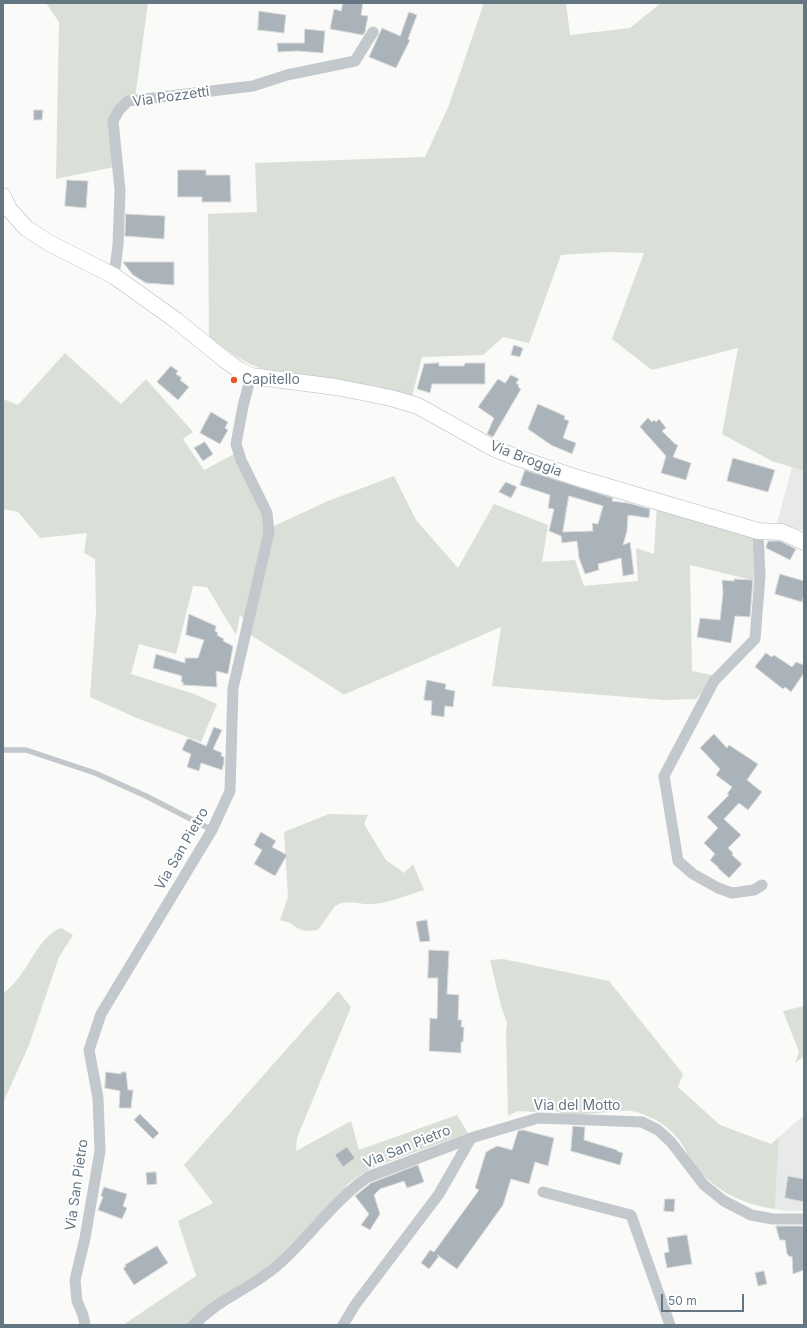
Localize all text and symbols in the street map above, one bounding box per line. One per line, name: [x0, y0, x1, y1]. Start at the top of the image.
street label: Via Pozzetti: [131, 83, 211, 111]
place label: Capitello: [242, 372, 300, 388]
marker: Capitello: [229, 375, 239, 385]
street label: Via Broggia: [488, 438, 564, 480]
street label: Via San Pietro: [152, 805, 212, 893]
street label: Via del Motto: [533, 1098, 621, 1114]
street label: Via San Pietro: [361, 1122, 453, 1172]
street label: Via San Pietro: [62, 1138, 92, 1232]
scale bar: [663, 1286, 746, 1312]
text: 50 m: [668, 1293, 697, 1308]

